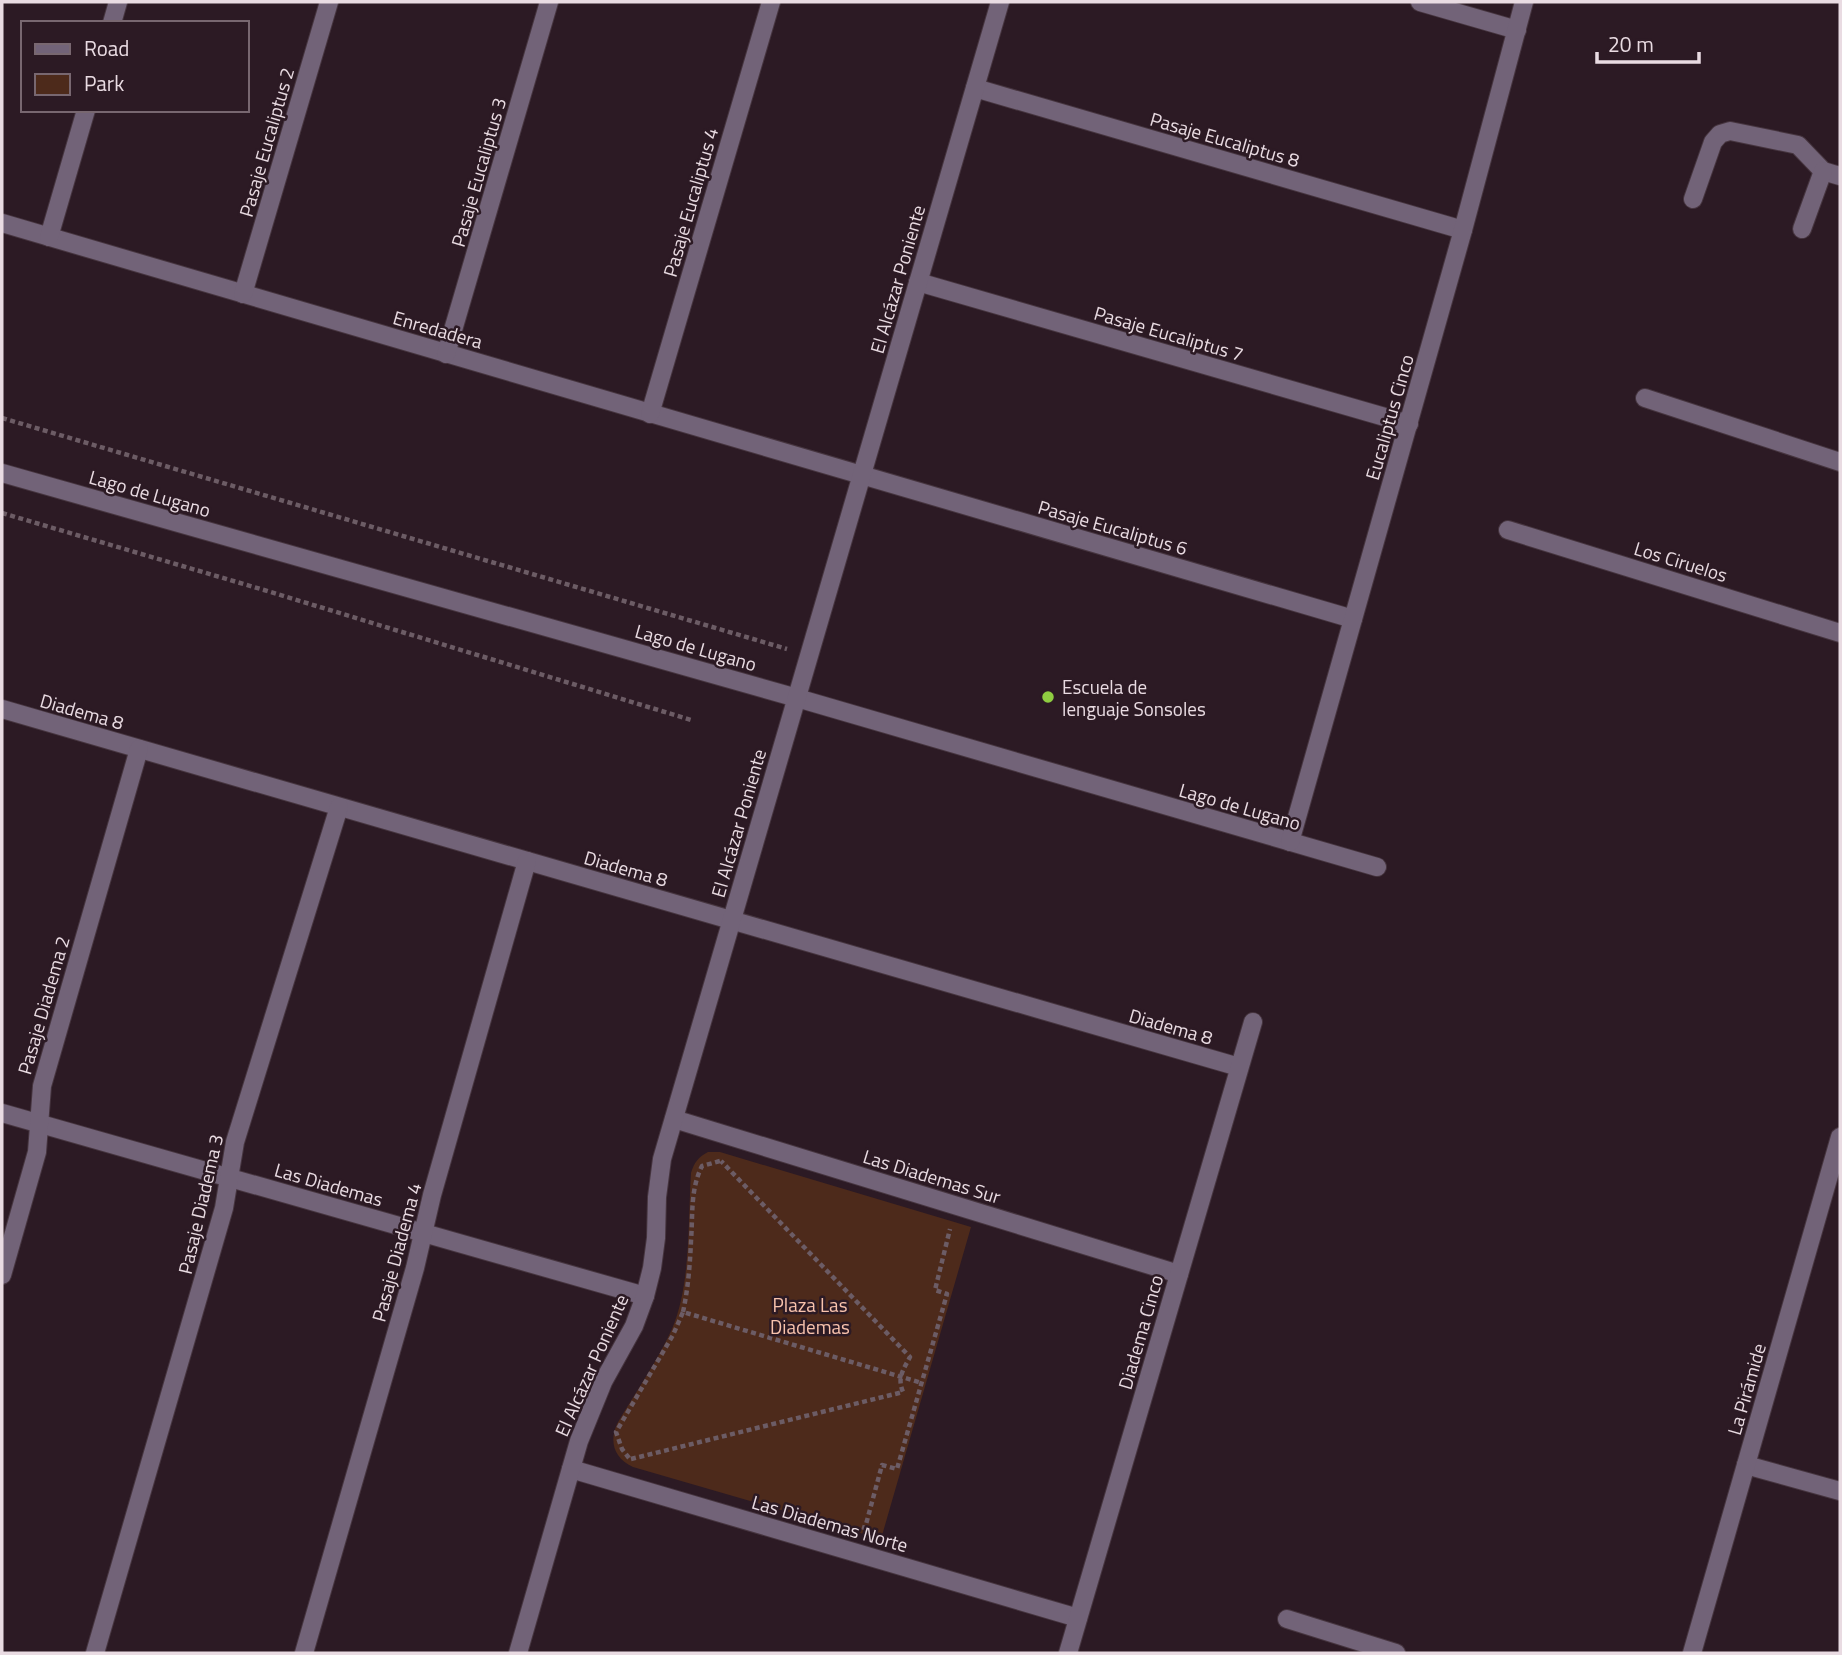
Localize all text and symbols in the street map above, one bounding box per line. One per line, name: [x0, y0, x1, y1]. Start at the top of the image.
legend: [21, 21, 248, 112]
scale bar: [1597, 21, 1699, 65]
text: 20 m: [1608, 28, 1654, 60]
text: Road: [84, 32, 129, 64]
street label: Pasaje Eucaliptus 2: [231, 64, 301, 220]
text: Park: [84, 67, 124, 99]
street label: Pasaje Eucaliptus 3: [443, 94, 513, 250]
street label: Pasaje Eucaliptus 8: [1147, 104, 1303, 174]
street label: Pasaje Eucaliptus 4: [655, 124, 725, 280]
street label: El Alcázar Poniente: [862, 201, 932, 357]
street label: Pasaje Eucaliptus 7: [1091, 298, 1247, 368]
street label: Enredadera: [390, 302, 487, 356]
street label: Eucaliptus Cinco: [1357, 351, 1421, 483]
street label: Lago de Lugano: [86, 462, 214, 524]
street label: Pasaje Eucaliptus 6: [1035, 492, 1191, 562]
street label: Los Ciruelos: [1631, 533, 1731, 589]
street label: Lago de Lugano: [632, 616, 760, 678]
place label: Escuela de lenguaje Sonsoles: [1062, 672, 1206, 723]
street label: Diadema 8: [37, 685, 128, 737]
marker: Escuela de lenguaje Sonsoles: [1040, 689, 1056, 705]
street label: El Alcázar Poniente: [703, 745, 773, 901]
street label: Lago de Lugano: [1176, 775, 1304, 837]
street label: Diadema 8: [581, 842, 672, 894]
street label: Pasaje Diadema 2: [9, 932, 77, 1078]
street label: Diadema 8: [1126, 1000, 1217, 1052]
street label: Pasaje Diadema 3: [170, 1131, 230, 1277]
street label: Las Diademas Sur: [860, 1141, 1005, 1211]
street label: Las Diademas: [271, 1155, 387, 1213]
street label: Pasaje Diadema 4: [364, 1179, 428, 1325]
street label: Diadema Cinco: [1110, 1271, 1170, 1393]
street label: El Alcázar Poniente: [547, 1289, 635, 1441]
park label: Plaza Las Diademas: [770, 1290, 850, 1341]
street label: La Pirámide: [1719, 1340, 1773, 1438]
street label: Las Diademas Norte: [748, 1487, 912, 1559]

